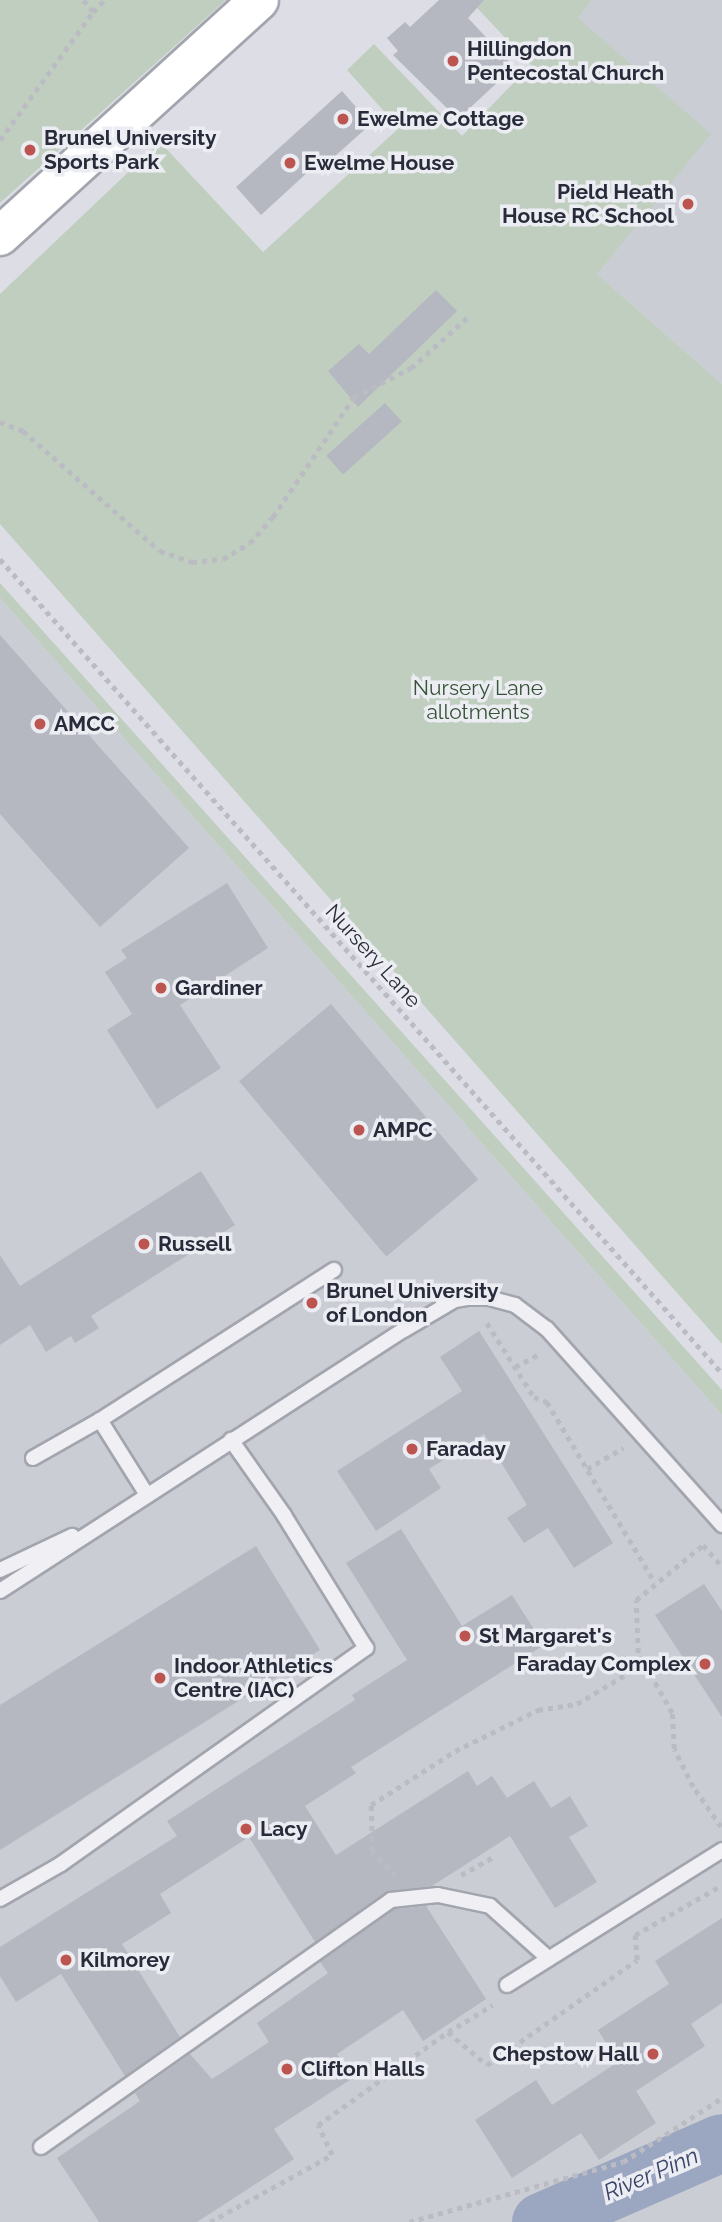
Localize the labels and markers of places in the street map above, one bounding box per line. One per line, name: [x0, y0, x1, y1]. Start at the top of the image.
place label: Hillingdon Pentecostal Church: [467, 36, 665, 86]
marker: Hillingdon Pentecostal Church: [445, 53, 461, 69]
place label: Ewelme Cottage: [357, 106, 524, 132]
marker: Ewelme Cottage: [335, 111, 351, 127]
place label: Brunel University Sports Park: [44, 125, 217, 175]
marker: Brunel University Sports Park: [22, 142, 38, 158]
place label: Ewelme House: [304, 150, 454, 176]
marker: Ewelme House: [282, 155, 298, 171]
place label: Pield Heath House RC School: [502, 179, 674, 229]
marker: Pield Heath House RC School: [680, 196, 696, 212]
place label: AMCC: [54, 711, 115, 737]
marker: AMCC: [32, 716, 48, 732]
place label: Gardiner: [175, 975, 263, 1001]
marker: Gardiner: [153, 980, 169, 996]
place label: AMPC: [373, 1117, 433, 1143]
marker: AMPC: [351, 1122, 367, 1138]
place label: Russell: [158, 1231, 231, 1257]
marker: Russell: [136, 1236, 152, 1252]
place label: Brunel University of London: [326, 1278, 499, 1328]
marker: Brunel University of London: [304, 1295, 320, 1311]
place label: Faraday: [426, 1436, 506, 1462]
marker: Faraday: [404, 1441, 420, 1457]
place label: St Margaret's: [479, 1623, 612, 1649]
marker: St Margaret's: [457, 1628, 473, 1644]
place label: Faraday Complex: [516, 1651, 691, 1677]
place label: Indoor Athletics Centre (IAC): [174, 1653, 334, 1703]
marker: Faraday Complex: [697, 1656, 713, 1672]
marker: Indoor Athletics Centre (IAC): [152, 1670, 168, 1686]
place label: Lacy: [260, 1816, 307, 1842]
marker: Lacy: [238, 1821, 254, 1837]
place label: Kilmorey: [80, 1947, 170, 1973]
marker: Kilmorey: [58, 1952, 74, 1968]
place label: Chepstow Hall: [492, 2041, 639, 2067]
marker: Chepstow Hall: [645, 2046, 661, 2062]
place label: Clifton Halls: [301, 2056, 425, 2082]
marker: Clifton Halls: [279, 2061, 295, 2077]

